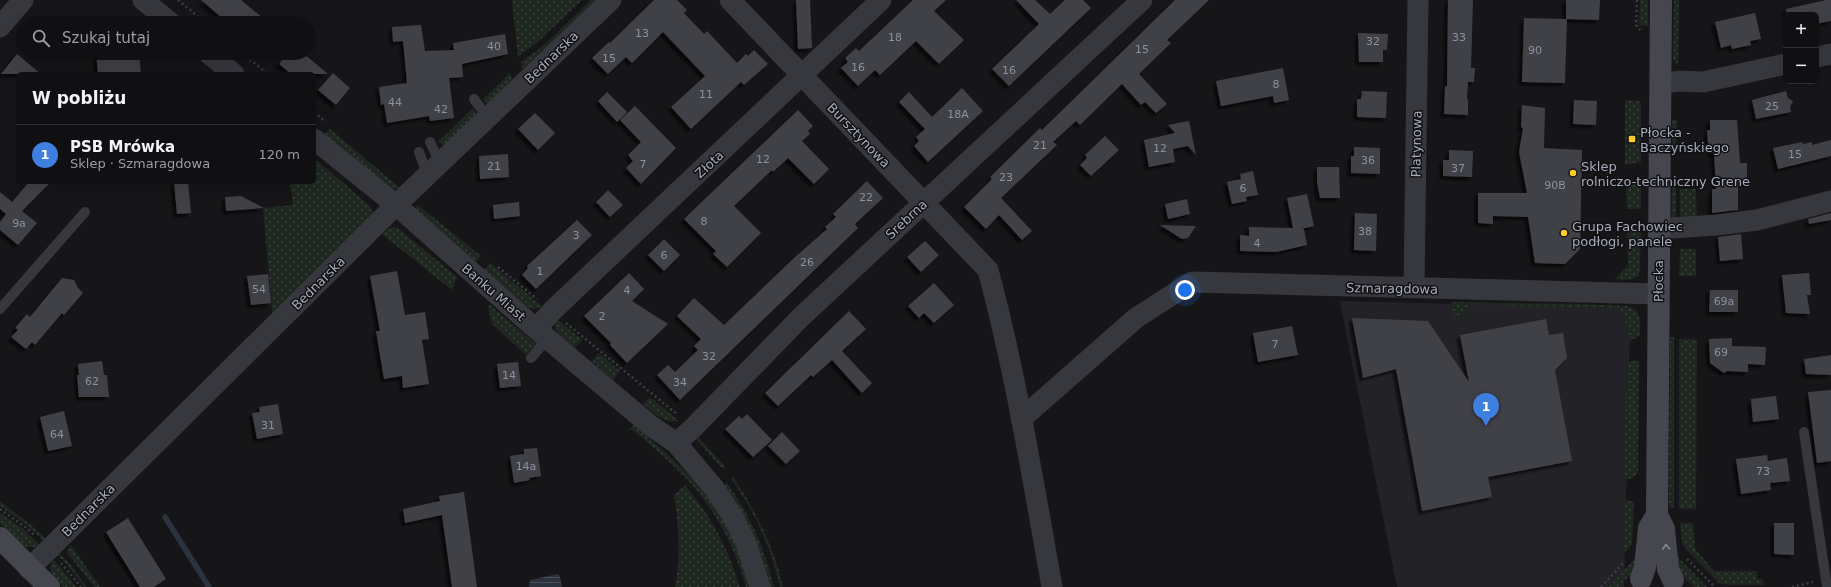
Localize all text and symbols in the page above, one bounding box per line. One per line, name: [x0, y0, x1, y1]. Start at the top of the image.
map controls: [1783, 12, 1819, 84]
button: +: [1783, 12, 1819, 48]
search box: [16, 16, 316, 60]
icon: search: [30, 27, 52, 49]
house number: 13: [635, 27, 649, 40]
street label: Bednarska: [521, 28, 581, 87]
text: Szukaj tutaj: [62, 29, 150, 47]
house number: 18: [888, 31, 902, 44]
house number: 33: [1452, 31, 1466, 44]
house number: 32: [1366, 35, 1380, 48]
house number: 40: [487, 40, 501, 53]
house number: 15: [1135, 43, 1149, 56]
house number: 90: [1528, 44, 1542, 57]
button: −: [1783, 48, 1819, 84]
house number: 15: [602, 52, 616, 65]
house number: 16: [851, 61, 865, 74]
house number: 16: [1002, 64, 1016, 77]
house number: 8: [1273, 78, 1280, 91]
text: W pobliżu: [32, 88, 126, 108]
house number: 11: [699, 88, 713, 101]
house number: 44: [388, 96, 402, 109]
street label: Bursztynowa: [824, 100, 893, 171]
house number: 25: [1765, 100, 1779, 113]
house number: 42: [434, 103, 448, 116]
house number: 18A: [947, 108, 969, 121]
street label: Platynowa: [1408, 110, 1425, 178]
place label: Płocka - Baczyńskiego: [1640, 125, 1729, 155]
marker: Płocka - Baczyńskiego: [1627, 134, 1637, 144]
text: PSB Mrówka: [70, 138, 175, 156]
house number: 21: [1033, 139, 1047, 152]
house number: 12: [1153, 142, 1167, 155]
text: 1: [40, 147, 50, 162]
text: 120 m: [258, 147, 300, 162]
street label: Złota: [692, 147, 727, 181]
house number: 15: [1788, 148, 1802, 161]
house number: 12: [756, 153, 770, 166]
house number: 36: [1361, 154, 1375, 167]
text: Sklep · Szmaragdowa: [70, 156, 210, 171]
house number: 7: [640, 158, 647, 171]
place label: Sklep rolniczo-techniczny Grene: [1581, 159, 1750, 189]
house number: 21: [487, 160, 501, 173]
house number: 37: [1451, 162, 1465, 175]
marker: Sklep rolniczo-techniczny Grene: [1568, 168, 1578, 178]
house number: 23: [999, 171, 1013, 184]
house number: 90B: [1544, 179, 1566, 192]
house number: 6: [1240, 182, 1247, 195]
house number: 22: [859, 191, 873, 204]
street label: Srebrna: [883, 197, 930, 242]
house number: 8: [701, 215, 708, 228]
house number: 9a: [12, 217, 26, 230]
place label: Grupa Fachowiec podłogi, panele: [1572, 219, 1683, 249]
house number: 38: [1358, 225, 1372, 238]
marker: Grupa Fachowiec podłogi, panele: [1559, 228, 1569, 238]
house number: 3: [573, 229, 580, 242]
house number: 4: [1254, 237, 1261, 250]
house number: 6: [661, 249, 668, 262]
street label: Bednarska: [289, 254, 348, 313]
house number: 26: [800, 256, 814, 269]
street label: Płocka: [1651, 260, 1666, 302]
street label: Banku Miast: [459, 261, 529, 324]
house number: 1: [537, 265, 544, 278]
your location: [1175, 280, 1195, 300]
street label: Szmaragdowa: [1346, 280, 1438, 297]
house number: 54: [252, 283, 266, 296]
house number: 4: [624, 284, 631, 297]
house number: 69a: [1714, 295, 1734, 308]
house number: 2: [599, 310, 606, 323]
house number: 7: [1272, 338, 1279, 351]
house number: 69: [1714, 346, 1728, 359]
house number: 32: [702, 350, 716, 363]
house number: 14: [502, 369, 516, 382]
house number: 62: [85, 375, 99, 388]
house number: 34: [673, 376, 687, 389]
pin: 1: [1473, 393, 1499, 426]
house number: 31: [261, 419, 275, 432]
house number: 64: [50, 428, 64, 441]
house number: 14a: [516, 460, 536, 473]
house number: 73: [1756, 465, 1770, 478]
street label: Bednarska: [59, 481, 118, 540]
one-way arrow: [1661, 544, 1670, 550]

